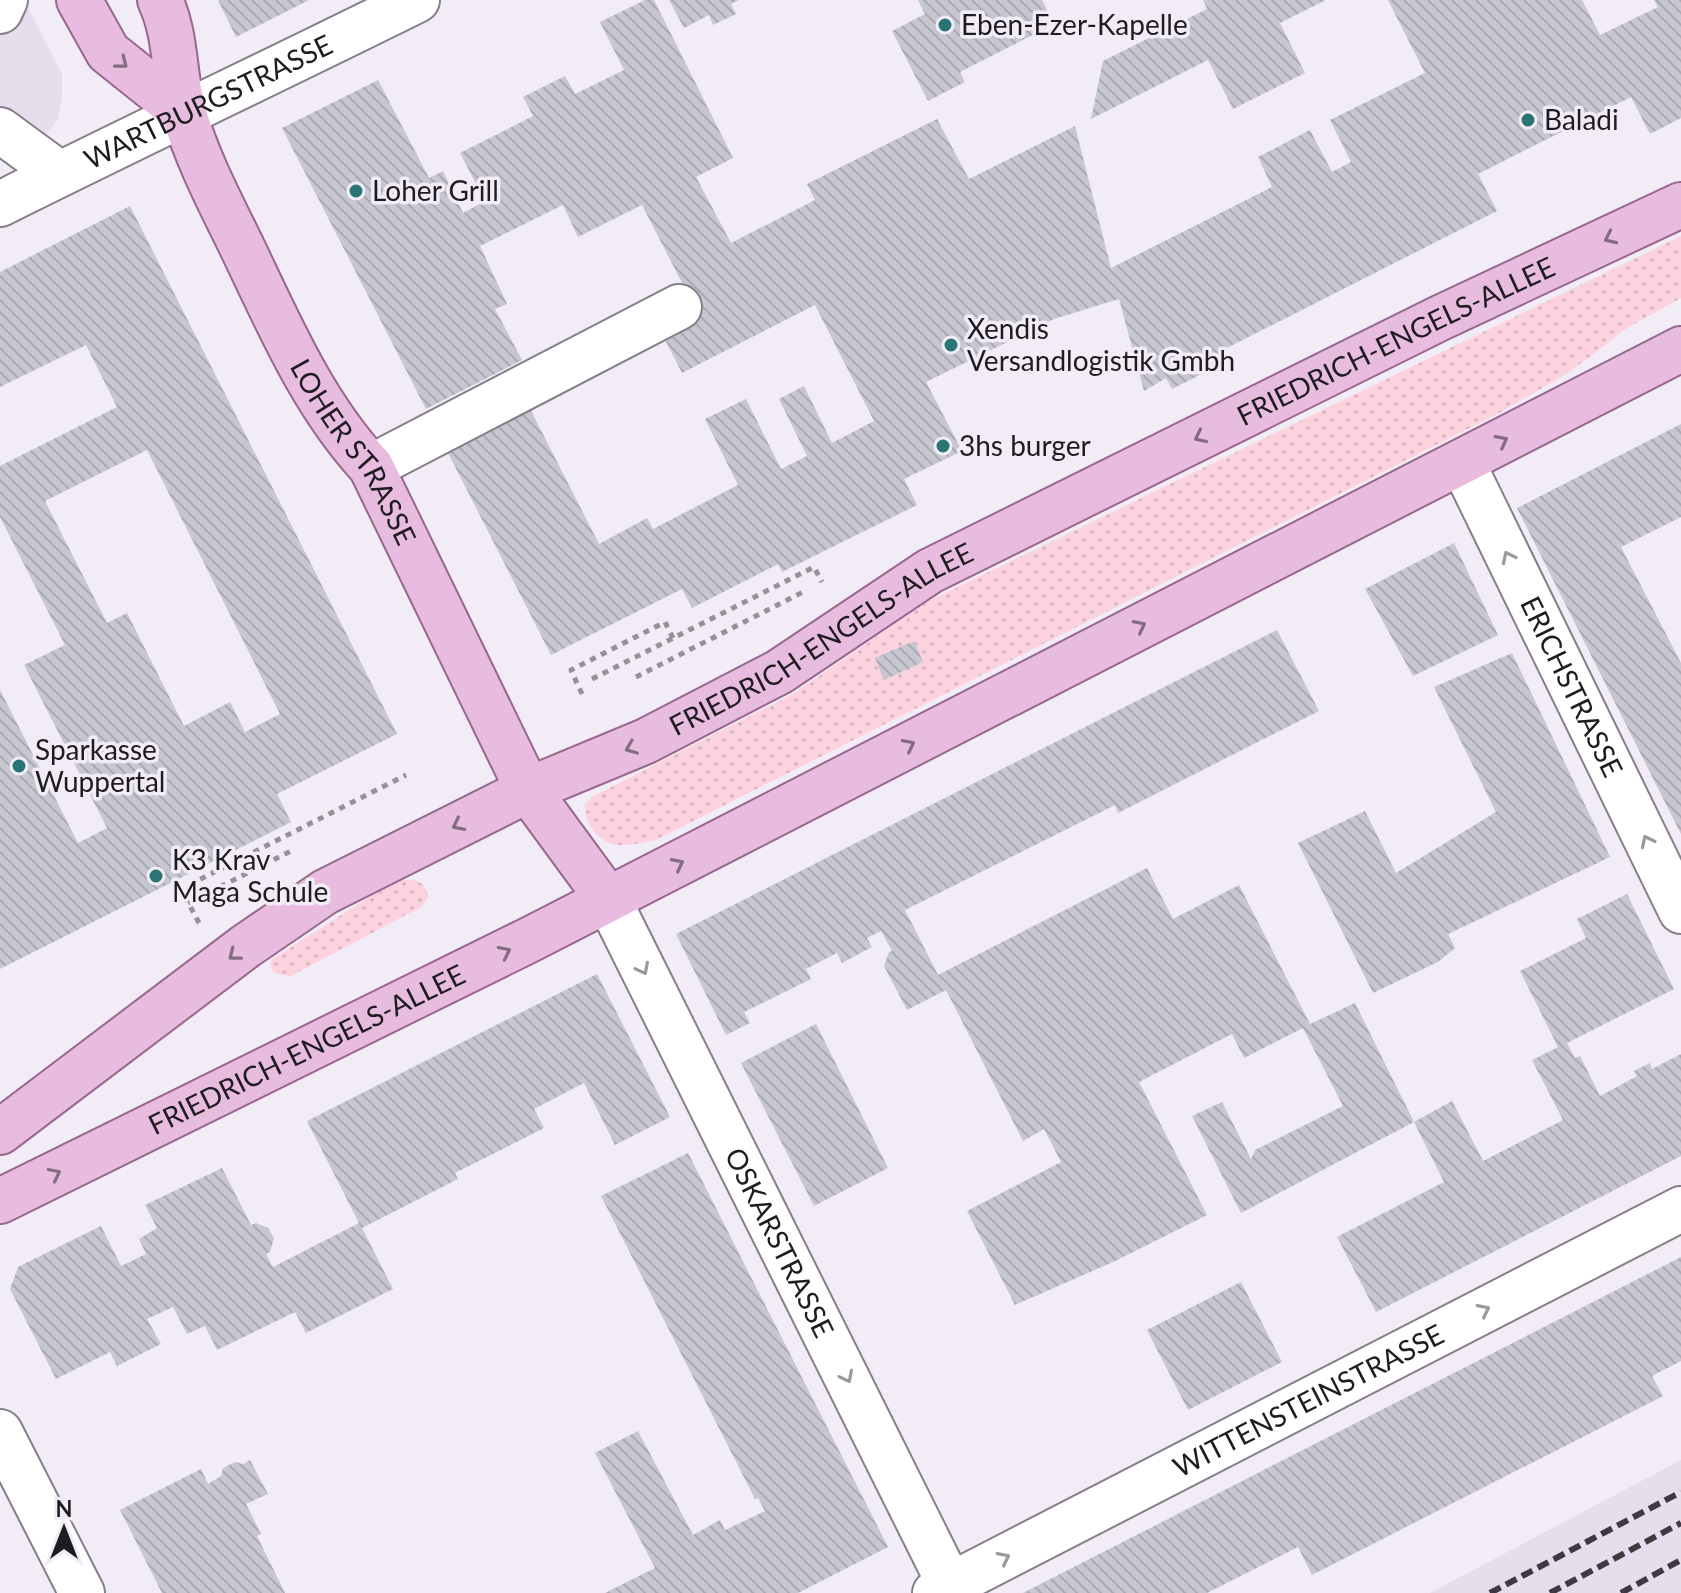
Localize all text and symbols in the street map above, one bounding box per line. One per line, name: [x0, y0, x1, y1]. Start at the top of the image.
place label: Eben-Ezer-Kapelle: [961, 7, 1188, 41]
marker: Eben-Ezer-Kapelle: [936, 16, 954, 34]
street label: WARTBURGSTRASSE: [78, 26, 337, 176]
one-way arrow: [113, 54, 128, 68]
place label: Baladi: [1544, 102, 1619, 136]
marker: Baladi: [1519, 111, 1537, 129]
place label: Loher Grill: [372, 173, 499, 207]
marker: Loher Grill: [347, 182, 365, 200]
one-way arrow: [1604, 228, 1619, 244]
street label: FRIEDRICH-ENGELS-ALLEE: [1231, 249, 1560, 432]
place label: Xendis Versandlogistik Gmbh: [967, 311, 1235, 377]
marker: Xendis Versandlogistik Gmbh: [942, 336, 960, 354]
street label: LOHER STRASSE: [284, 353, 424, 550]
one-way arrow: [1194, 427, 1209, 443]
place label: 3hs burger: [959, 428, 1091, 462]
one-way arrow: [1494, 435, 1509, 450]
marker: 3hs burger: [934, 437, 952, 455]
street label: FRIEDRICH-ENGELS-ALLEE: [663, 534, 978, 742]
one-way arrow: [1502, 551, 1518, 565]
street label: ERICHSTRASSE: [1514, 590, 1631, 782]
one-way arrow: [1132, 621, 1147, 636]
place label: Sparkasse Wuppertal: [35, 732, 165, 798]
one-way arrow: [625, 738, 639, 754]
one-way arrow: [900, 739, 915, 754]
marker: Sparkasse Wuppertal: [10, 757, 28, 775]
one-way arrow: [452, 815, 467, 831]
one-way arrow: [1641, 835, 1657, 849]
place label: K3 Krav Maga Schule: [172, 842, 328, 908]
one-way arrow: [669, 858, 684, 873]
marker: K3 Krav Maga Schule: [147, 867, 165, 885]
one-way arrow: [228, 946, 243, 960]
one-way arrow: [497, 946, 512, 961]
street label: FRIEDRICH-ENGELS-ALLEE: [142, 956, 470, 1141]
one-way arrow: [633, 961, 649, 976]
street label: OSKARSTRASSE: [719, 1142, 842, 1343]
one-way arrow: [46, 1169, 61, 1184]
one-way arrow: [1476, 1305, 1491, 1320]
street label: WITTENSTEINSTRASSE: [1167, 1316, 1449, 1484]
one-way arrow: [837, 1369, 852, 1384]
north arrow: [24, 1489, 104, 1569]
text: N: [56, 1495, 72, 1522]
one-way arrow: [996, 1552, 1011, 1567]

